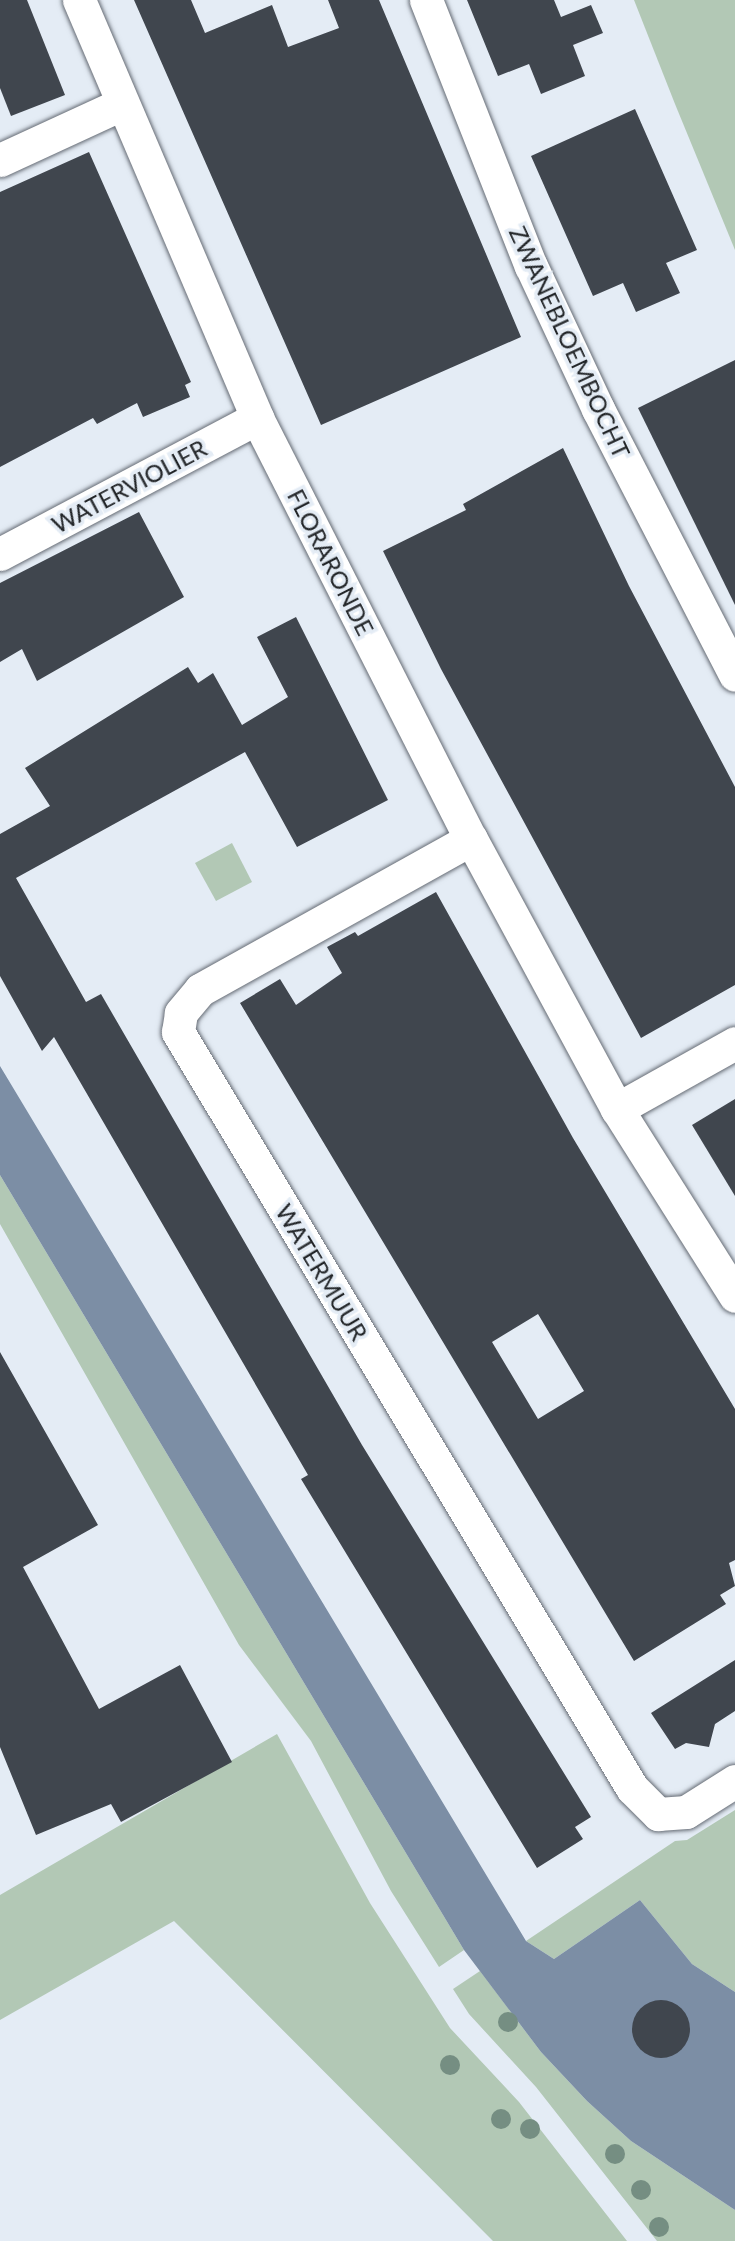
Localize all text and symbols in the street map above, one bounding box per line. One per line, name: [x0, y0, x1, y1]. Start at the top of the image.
street label: ZWANEBLOEMBOCHT: [504, 222, 636, 462]
street label: WATERVIOLIER: [47, 433, 211, 539]
street label: FLORARONDE: [282, 484, 380, 640]
street label: WATERMUUR: [270, 1199, 374, 1345]

